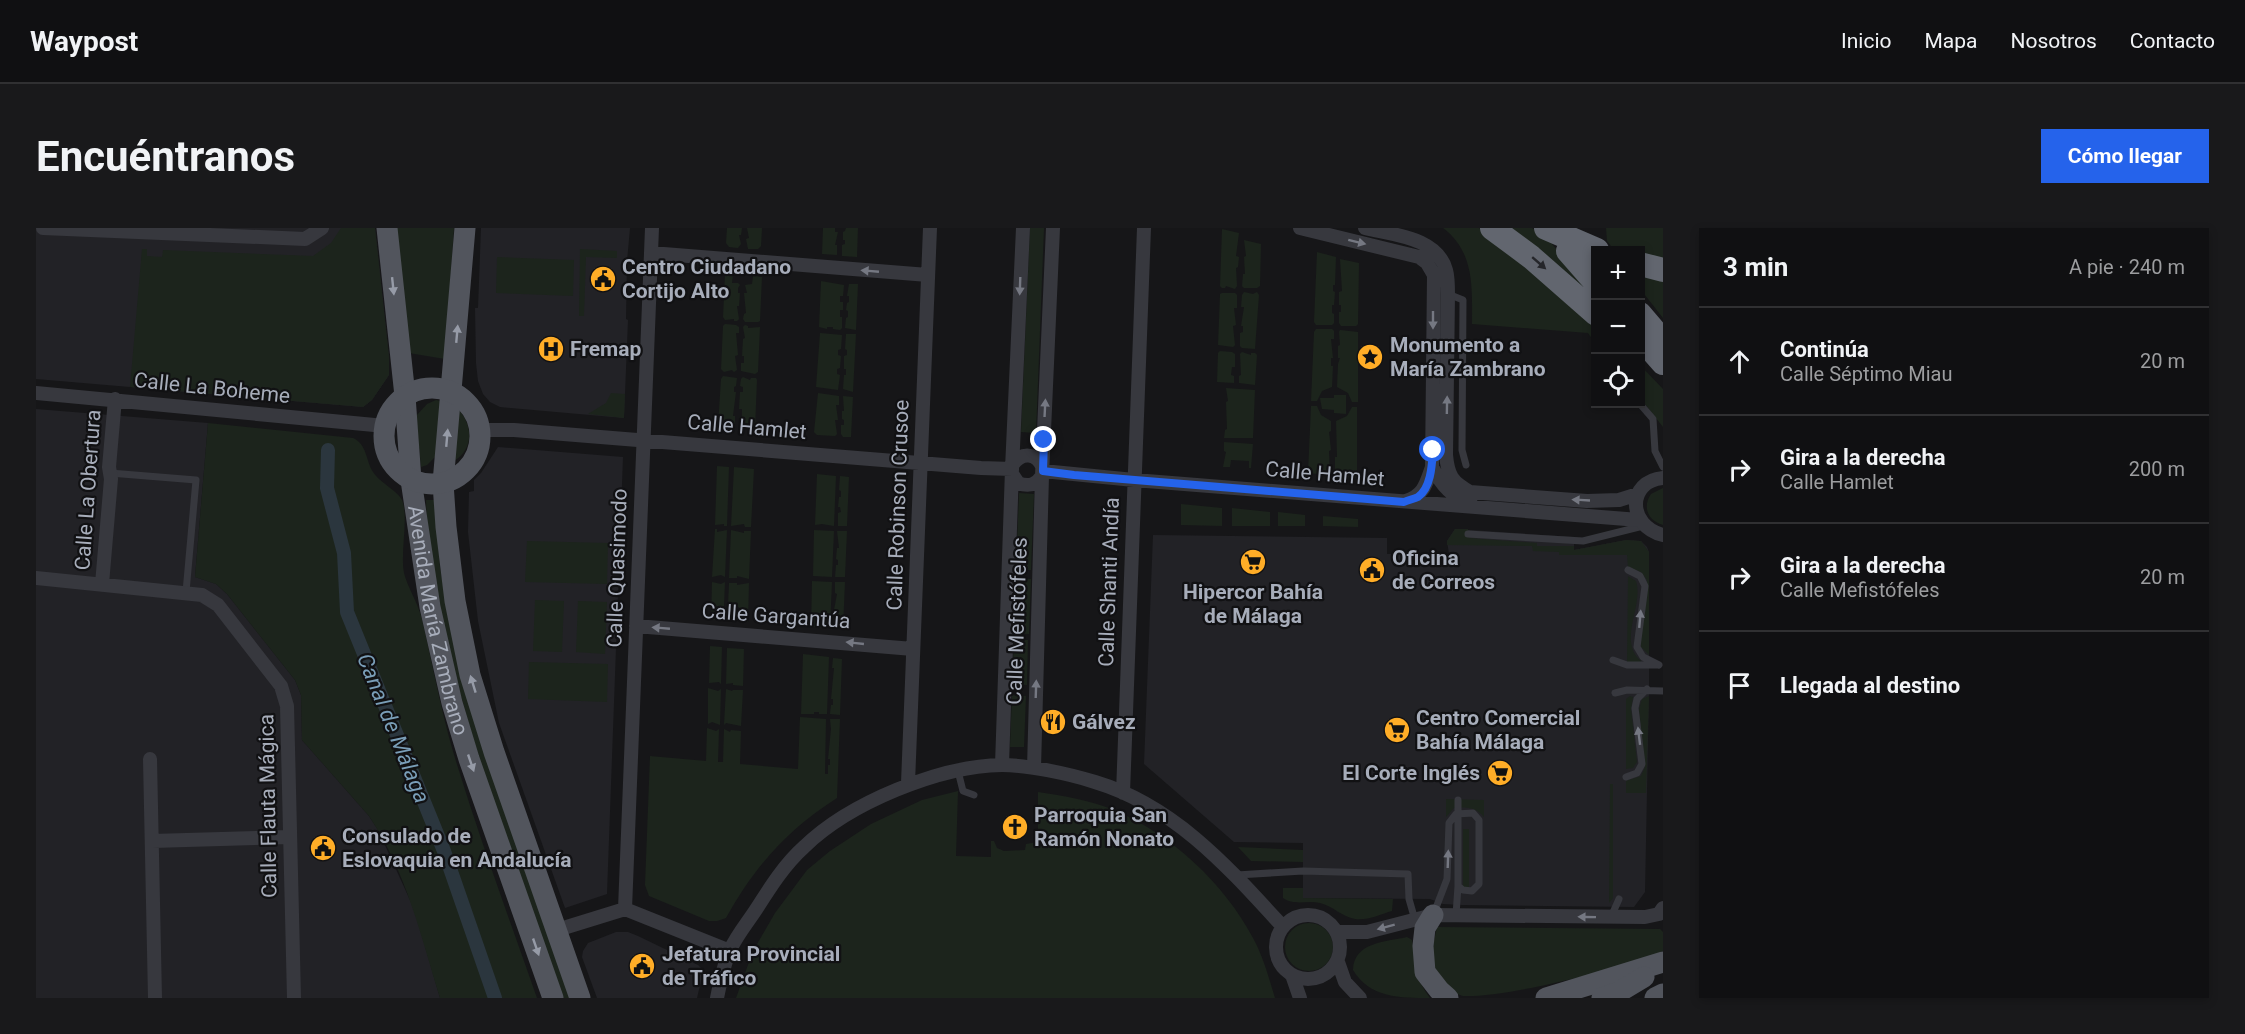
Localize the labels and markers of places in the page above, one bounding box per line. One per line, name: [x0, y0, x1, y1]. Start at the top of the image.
place label: Centro Ciudadano Cortijo Alto: [622, 255, 791, 303]
public building icon: Centro Ciudadano Cortijo Alto: [588, 264, 618, 294]
place label: Monumento a María Zambrano: [1390, 333, 1546, 381]
hospital icon: Fremap: [536, 334, 566, 364]
place label: Fremap: [570, 337, 642, 361]
place icon: Monumento a María Zambrano: [1355, 342, 1385, 372]
place label: Oficina de Correos: [1392, 546, 1495, 594]
supermarket icon: Hipercor Bahía de Málaga: [1238, 547, 1268, 577]
public building icon: Oficina de Correos: [1357, 555, 1387, 585]
place label: Hipercor Bahía de Málaga: [1183, 580, 1323, 628]
place label: Centro Comercial Bahía Málaga: [1416, 706, 1580, 754]
restaurant icon: Gálvez: [1038, 707, 1068, 737]
place label: Gálvez: [1072, 710, 1136, 734]
supermarket icon: Centro Comercial Bahía Málaga: [1382, 715, 1412, 745]
supermarket icon: El Corte Inglés: [1485, 758, 1515, 788]
place label: El Corte Inglés: [1342, 761, 1480, 785]
place label: Parroquia San Ramón Nonato: [1034, 803, 1174, 851]
church icon: Parroquia San Ramón Nonato: [1000, 812, 1030, 842]
place label: Consulado de Eslovaquia en Andalucía: [342, 824, 571, 872]
public building icon: Consulado de Eslovaquia en Andalucía: [308, 833, 338, 863]
place label: Jefatura Provincial de Tráfico: [662, 942, 840, 990]
public building icon: Jefatura Provincial de Tráfico: [627, 951, 657, 981]

